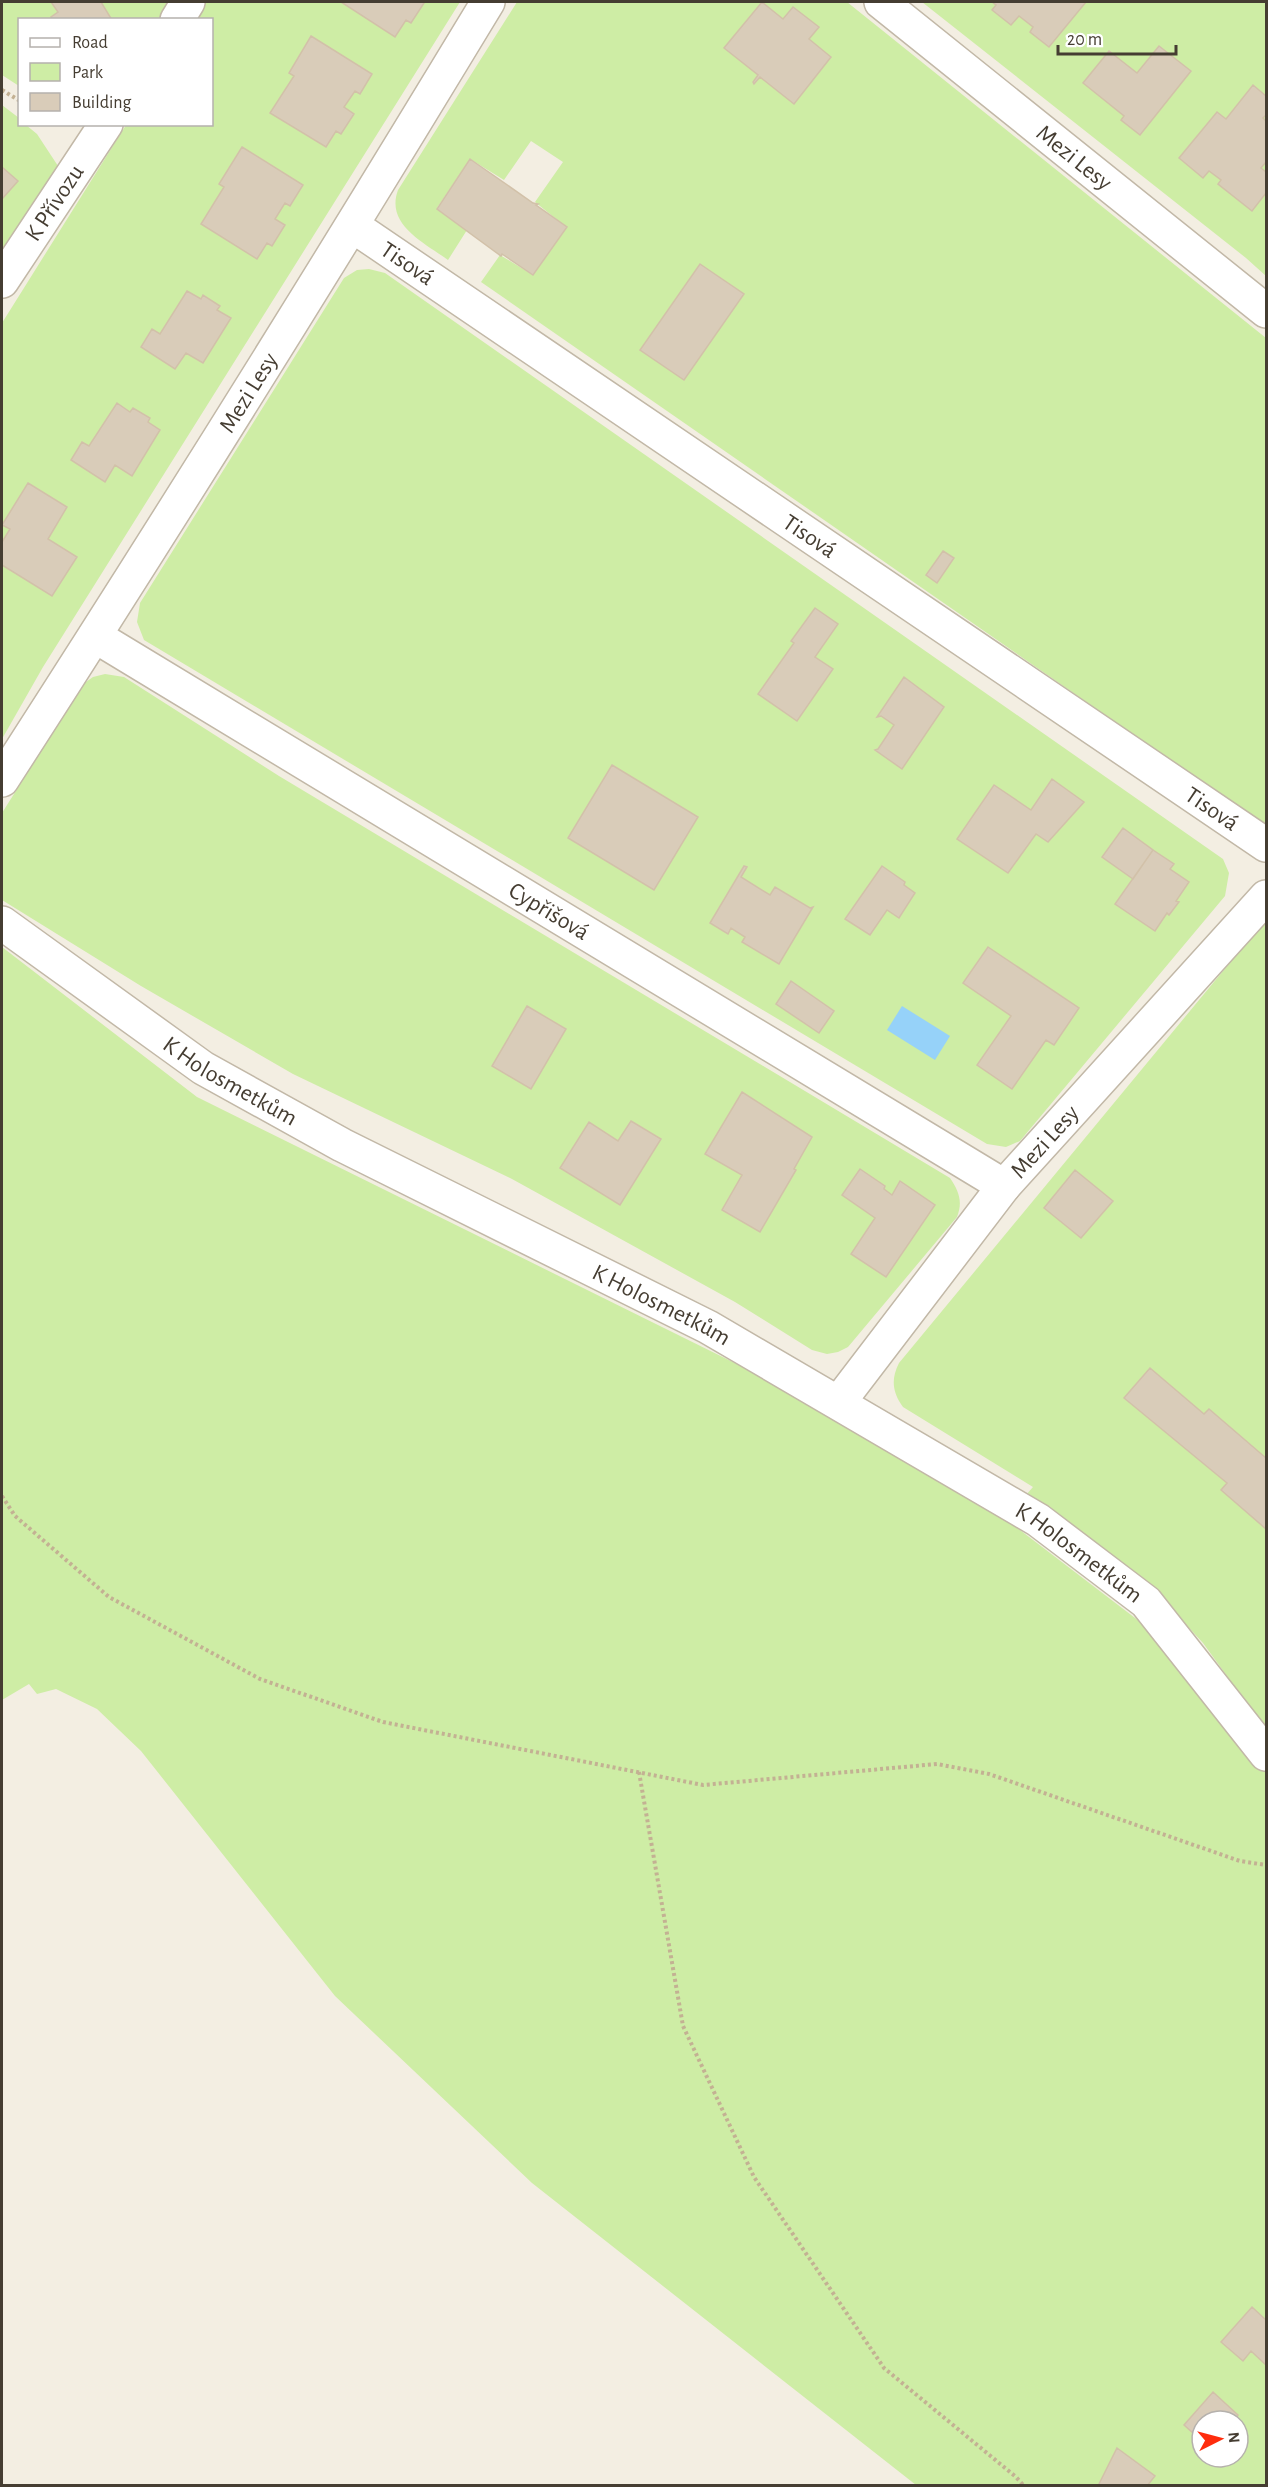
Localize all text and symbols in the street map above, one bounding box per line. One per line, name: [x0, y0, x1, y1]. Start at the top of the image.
legend: [18, 18, 213, 126]
scale bar: [1058, 18, 1176, 56]
text: 20 m: [1067, 31, 1102, 49]
text: Road: [72, 34, 108, 52]
text: Park: [72, 64, 104, 82]
text: Building: [72, 94, 132, 112]
street label: Mezi Lesy: [1032, 121, 1116, 195]
street label: K Přívozu: [21, 161, 89, 246]
street label: Tisová: [376, 237, 438, 290]
street label: Mezi Lesy: [215, 349, 283, 437]
street label: Tisová: [778, 510, 840, 563]
street label: Tisová: [1181, 783, 1243, 836]
street label: Cypřišová: [504, 878, 593, 945]
street label: K Holosmetkům: [158, 1032, 301, 1131]
street label: Mezi Lesy: [1006, 1101, 1084, 1183]
street label: K Holosmetkům: [588, 1260, 735, 1350]
street label: K Holosmetkům: [1011, 1499, 1147, 1608]
north arrow: [1190, 2409, 1250, 2469]
text: N: [1225, 2431, 1242, 2444]

